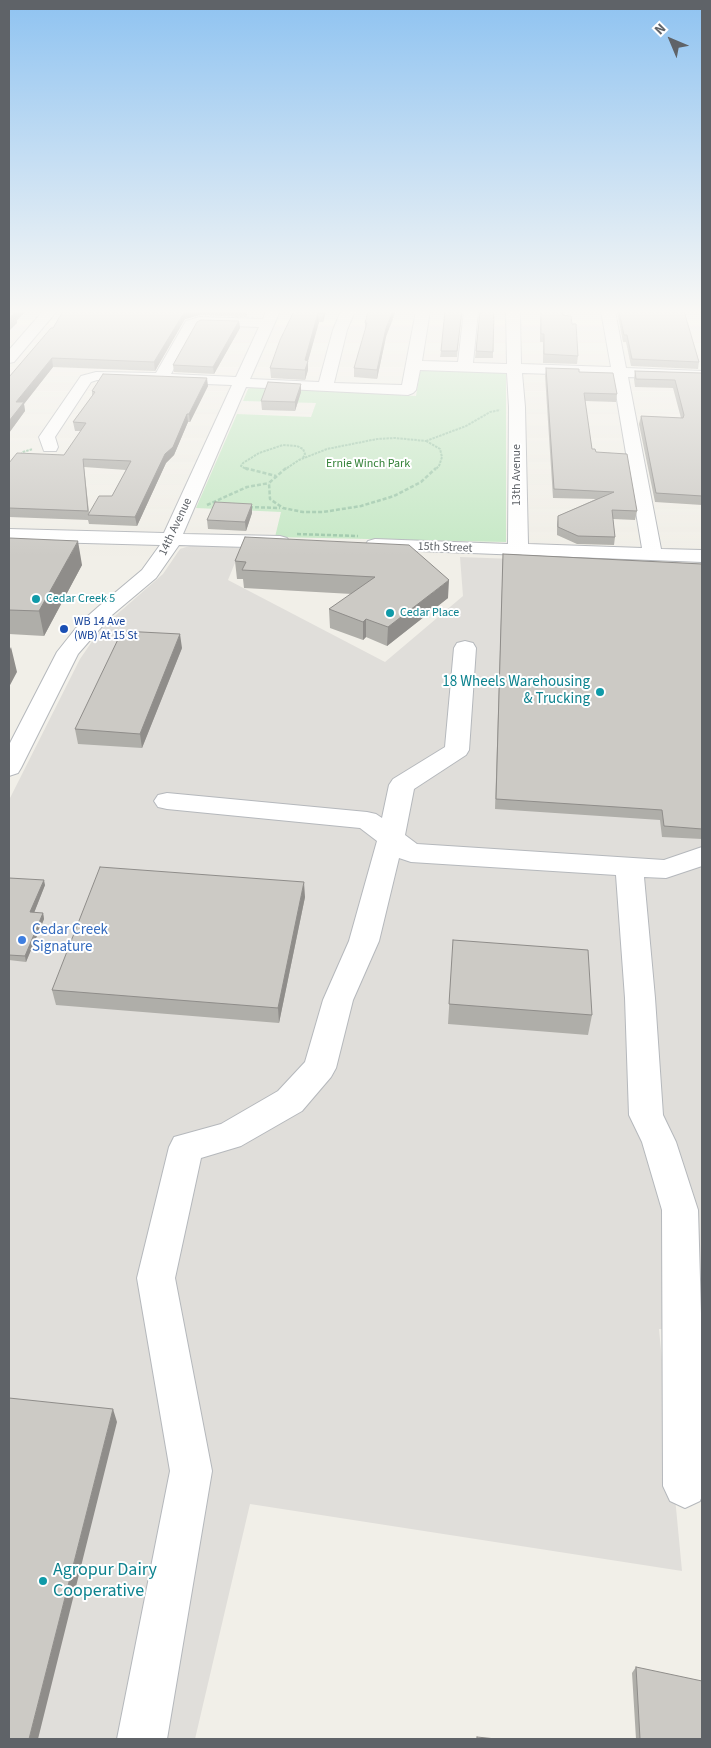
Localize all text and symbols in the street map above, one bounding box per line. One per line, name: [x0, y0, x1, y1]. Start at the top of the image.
north arrow: [646, 15, 696, 65]
text: N: [650, 19, 671, 40]
street label: 13th Avenue: [510, 444, 524, 506]
park label: Ernie Winch Park: [326, 457, 410, 471]
street label: 14th Avenue: [156, 496, 196, 558]
street label: 15th Street: [417, 540, 473, 556]
place label: Cedar Creek 5: [46, 592, 115, 606]
marker: Cedar Creek 5: [30, 593, 42, 605]
place label: Cedar Place: [400, 606, 459, 620]
marker: Cedar Place: [384, 607, 396, 619]
place label: WB 14 Ave (WB) At 15 St: [74, 615, 137, 643]
marker: WB 14 Ave (WB) At 15 St: [58, 623, 70, 635]
place label: 18 Wheels Warehousing & Trucking: [442, 674, 590, 709]
marker: 18 Wheels Warehousing & Trucking: [594, 686, 606, 698]
place label: Cedar Creek Signature: [32, 922, 108, 957]
marker: Cedar Creek Signature: [16, 934, 28, 946]
place label: Agropur Dairy Cooperative: [53, 1560, 157, 1602]
marker: Agropur Dairy Cooperative: [37, 1575, 49, 1587]

